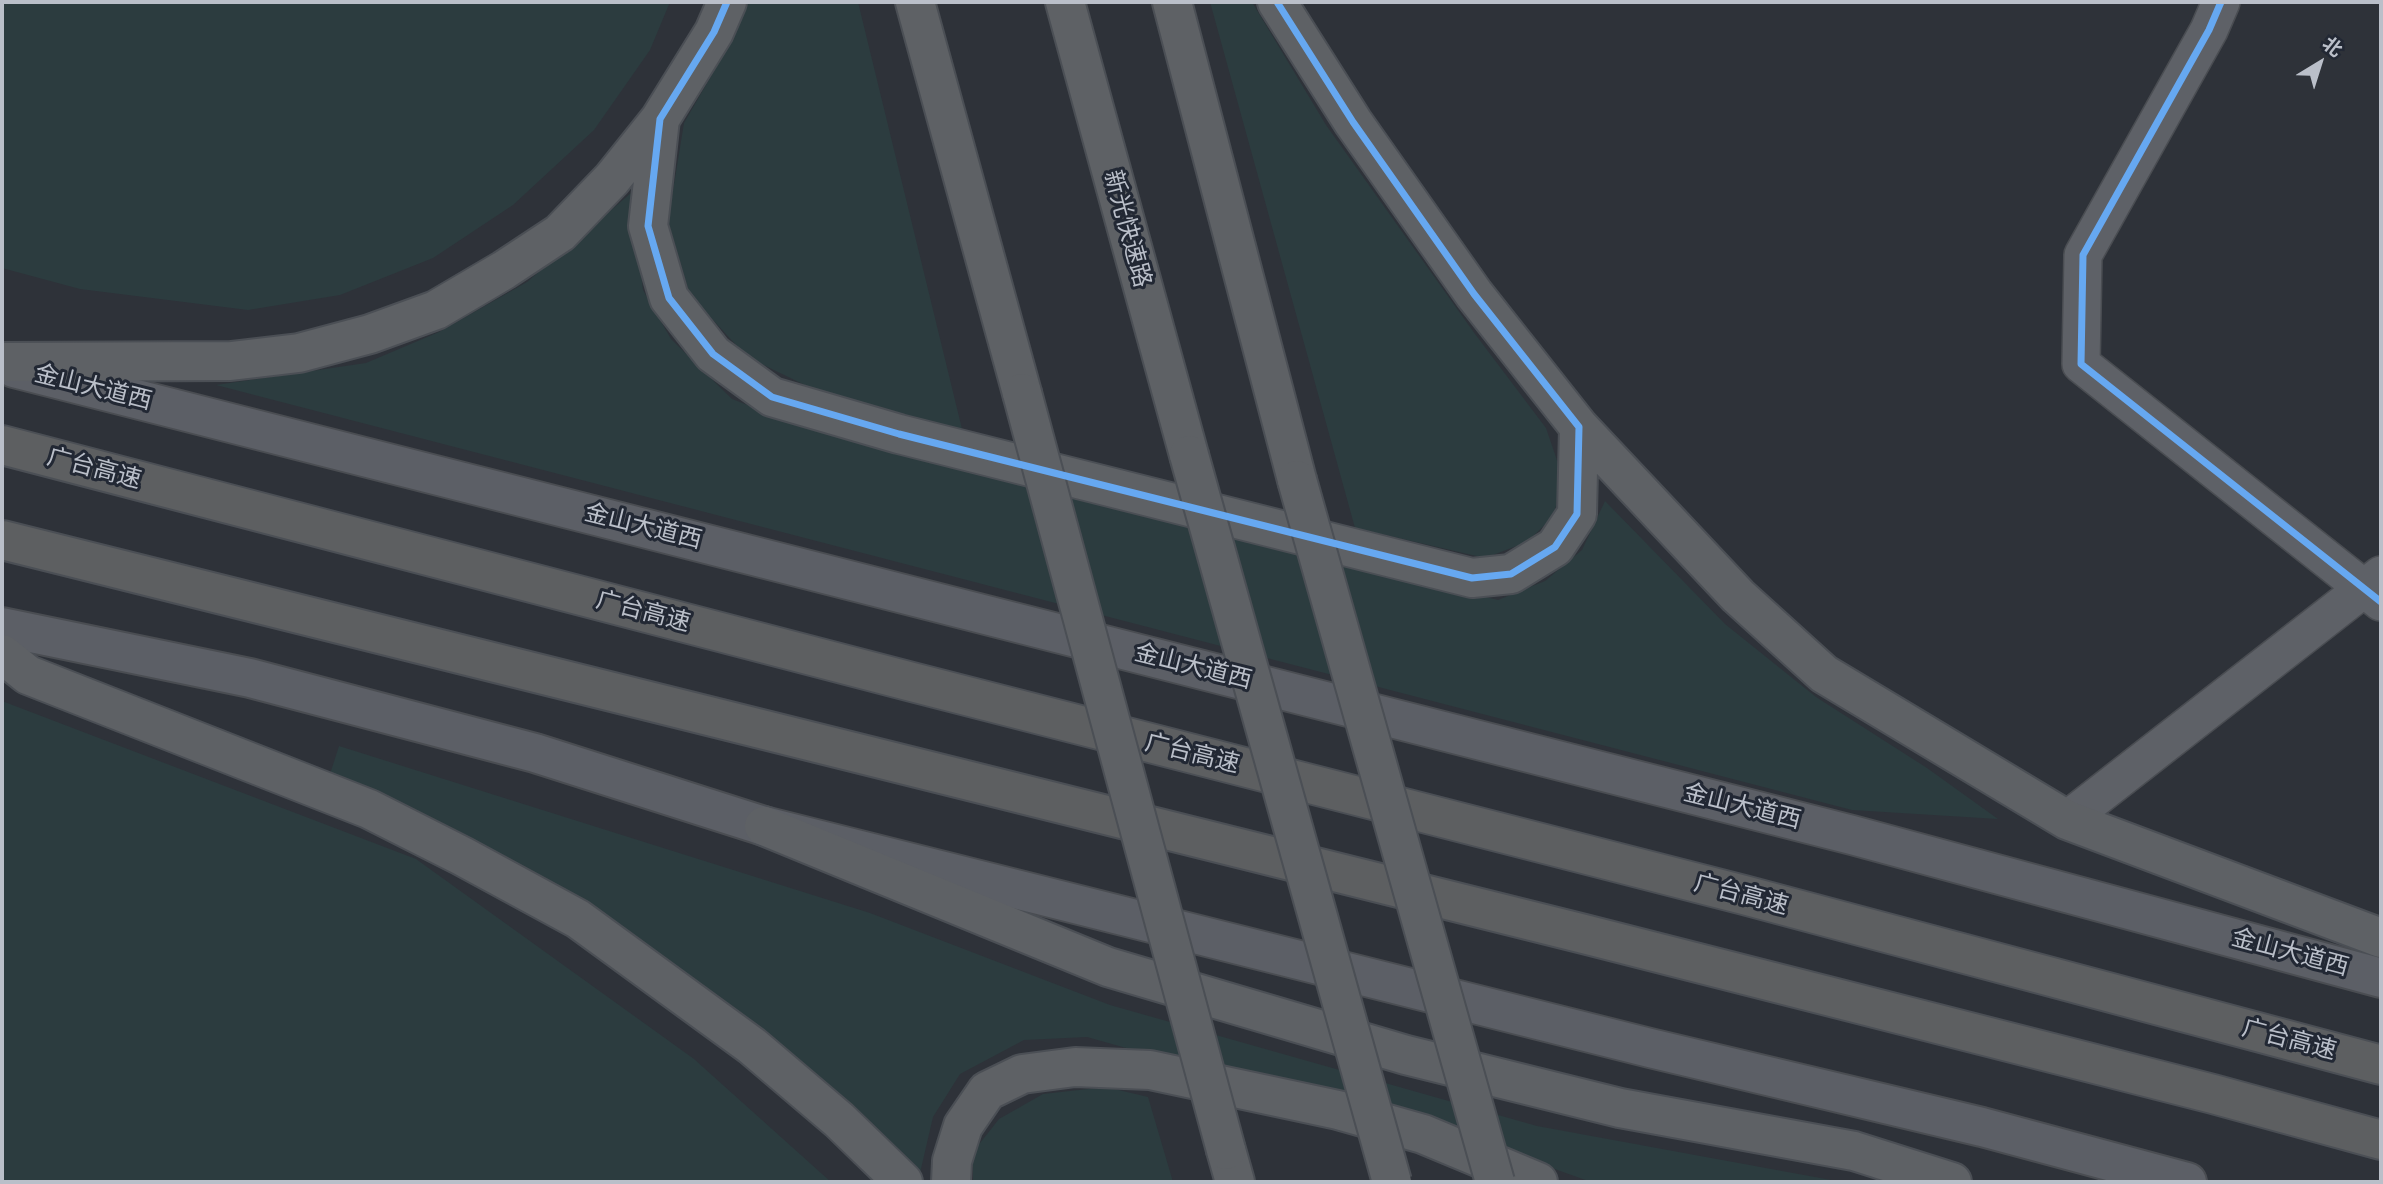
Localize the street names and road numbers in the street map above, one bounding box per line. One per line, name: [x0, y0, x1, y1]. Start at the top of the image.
street label: 新光快速路: [1098, 167, 1156, 291]
street label: 金山大道西: [31, 360, 155, 416]
street label: 广台高速: [44, 443, 144, 495]
street label: 金山大道西: [581, 499, 705, 555]
street label: 广台高速: [593, 586, 693, 638]
street label: 金山大道西: [1131, 639, 1255, 695]
street label: 广台高速: [1142, 728, 1242, 780]
street label: 金山大道西: [1680, 779, 1804, 835]
street label: 广台高速: [1691, 869, 1791, 921]
street label: 金山大道西: [2228, 924, 2352, 982]
street label: 广台高速: [2239, 1014, 2339, 1066]

